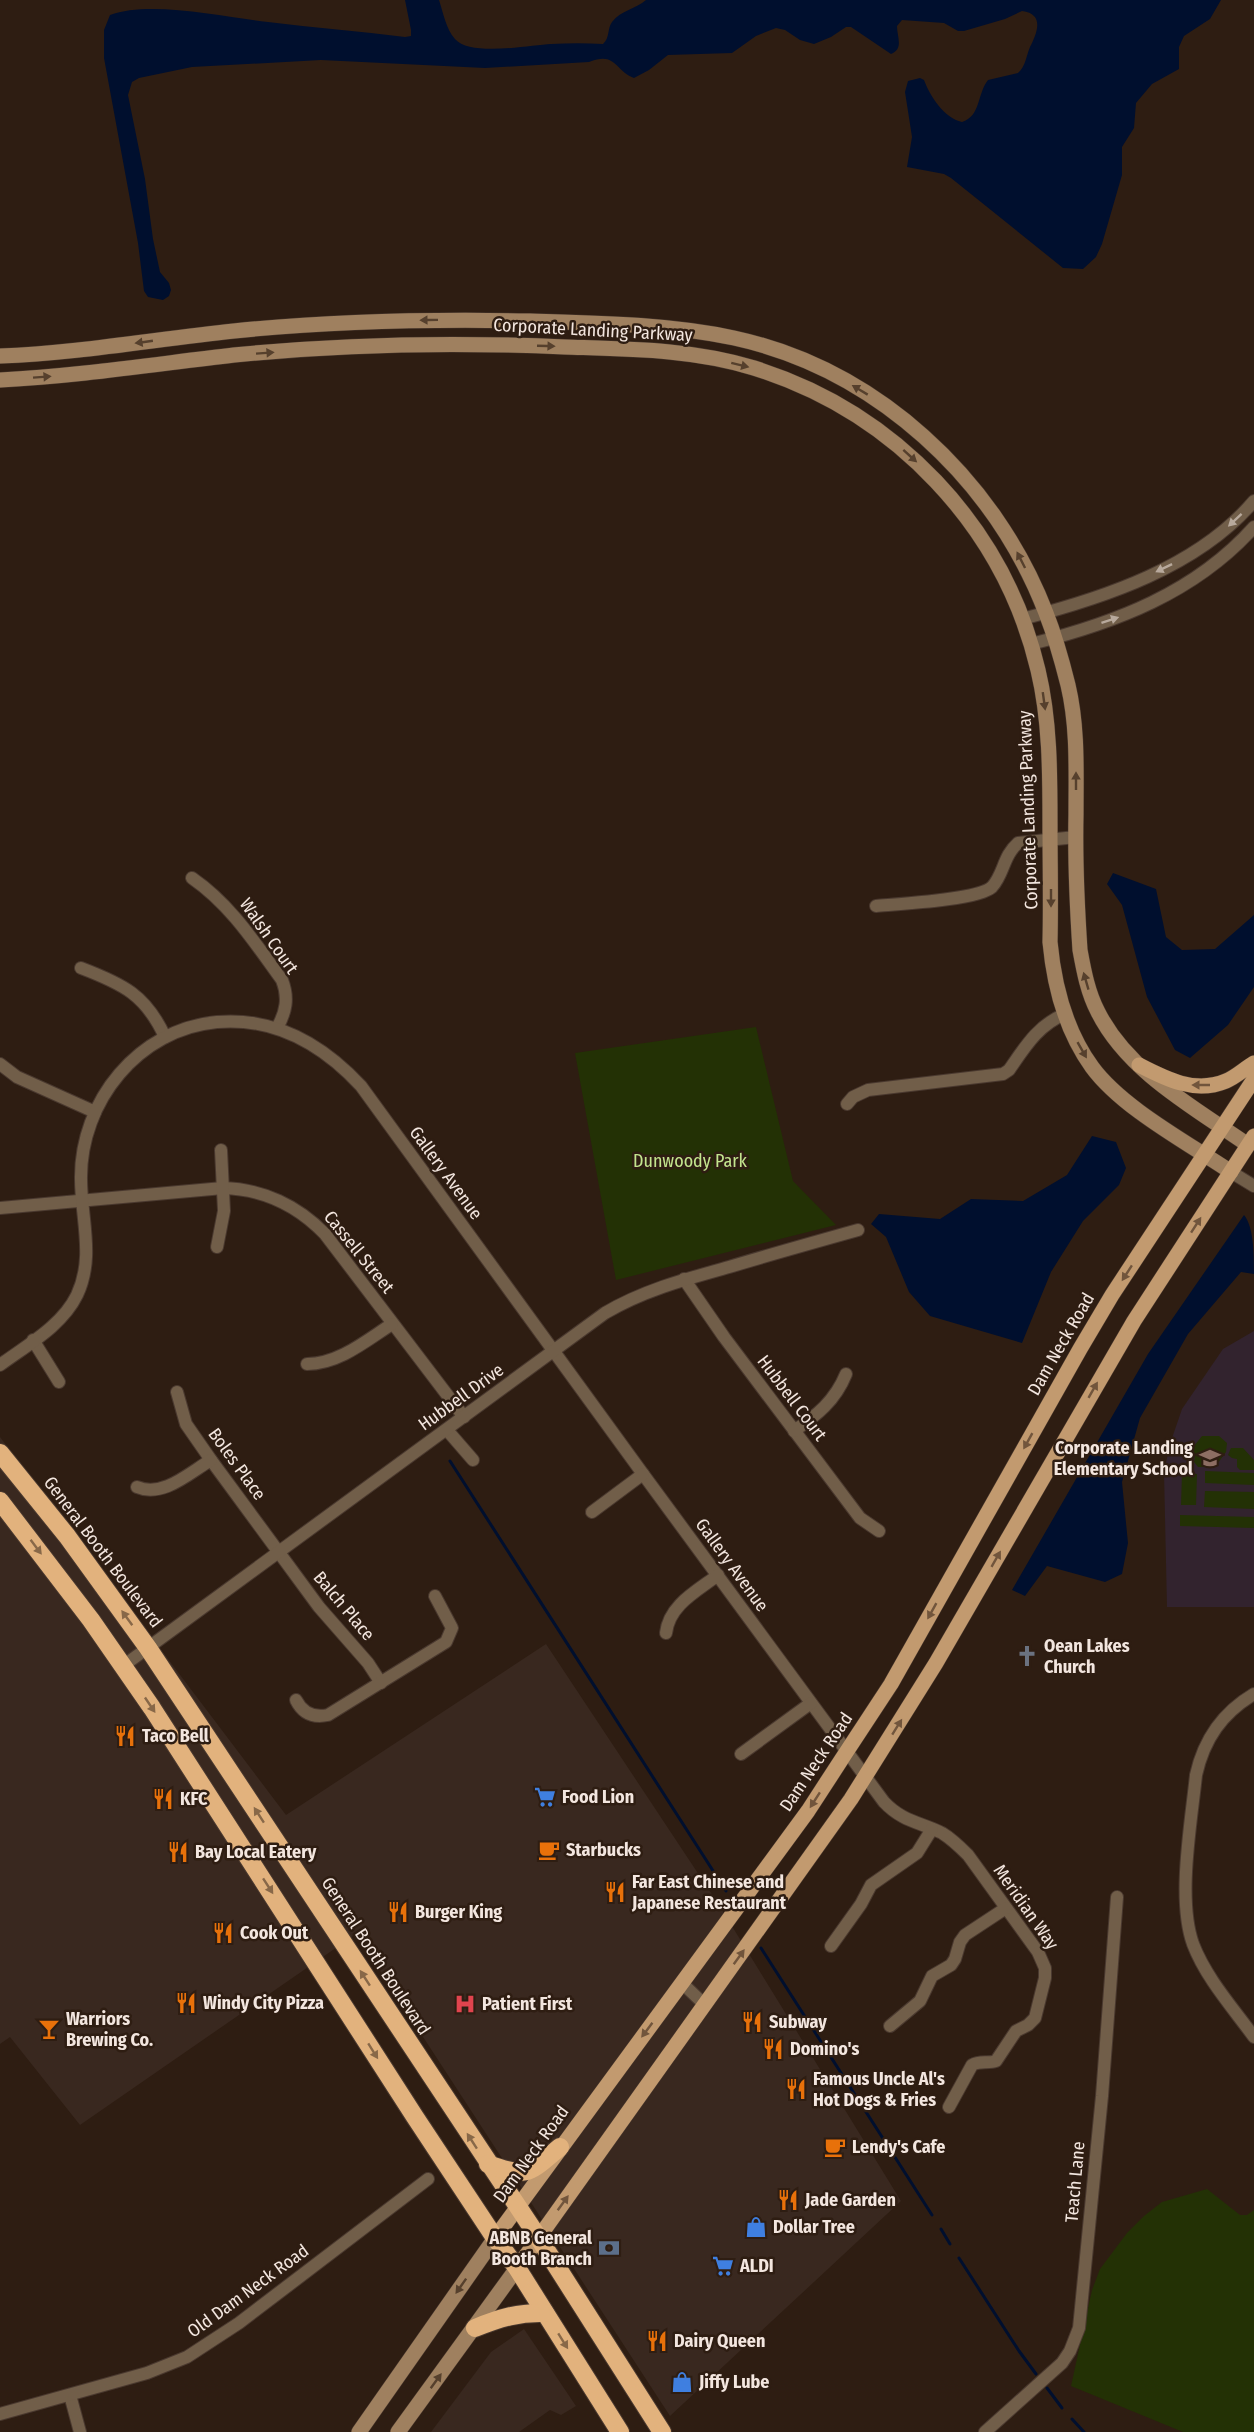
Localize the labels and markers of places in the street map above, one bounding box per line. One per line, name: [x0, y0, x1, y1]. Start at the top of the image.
place label: Corporate Landing Elementary School: [1054, 1437, 1193, 1480]
school or university icon: Corporate Landing Elementary School: [1198, 1446, 1222, 1470]
place label: Oean Lakes Church: [1044, 1635, 1130, 1678]
church icon: Oean Lakes Church: [1015, 1644, 1039, 1668]
restaurant icon: Taco Bell: [113, 1724, 137, 1748]
place label: Taco Bell: [142, 1725, 209, 1747]
supermarket icon: Food Lion: [533, 1785, 557, 1809]
place label: Food Lion: [562, 1786, 634, 1808]
restaurant icon: KFC: [151, 1787, 175, 1811]
place label: KFC: [180, 1788, 208, 1810]
cafe icon: Starbucks: [537, 1838, 561, 1862]
place label: Starbucks: [566, 1839, 641, 1861]
restaurant icon: Bay Local Eatery: [166, 1840, 190, 1864]
place label: Bay Local Eatery: [195, 1841, 317, 1863]
place label: Far East Chinese and Japanese Restaurant: [631, 1871, 787, 1914]
restaurant icon: Far East Chinese and Japanese Restaurant: [603, 1880, 627, 1904]
restaurant icon: Burger King: [386, 1900, 410, 1924]
place label: Burger King: [415, 1901, 502, 1923]
restaurant icon: Cook Out: [211, 1921, 235, 1945]
place label: Cook Out: [240, 1922, 309, 1944]
restaurant icon: Windy City Pizza: [174, 1991, 198, 2015]
place label: Windy City Pizza: [203, 1992, 324, 2014]
hospital icon: Patient First: [453, 1992, 477, 2016]
place label: Patient First: [482, 1993, 573, 2015]
place label: Warriors Brewing Co.: [66, 2008, 153, 2051]
restaurant icon: Subway: [740, 2010, 764, 2034]
place label: Subway: [769, 2011, 827, 2033]
bar icon: Warriors Brewing Co.: [37, 2017, 61, 2041]
restaurant icon: Domino's: [761, 2037, 785, 2061]
place label: Domino's: [790, 2038, 859, 2060]
place label: Famous Uncle Al's Hot Dogs & Fries: [813, 2068, 945, 2111]
restaurant icon: Famous Uncle Al's Hot Dogs & Fries: [784, 2077, 808, 2101]
cafe icon: Lendy's Cafe: [823, 2135, 847, 2159]
place label: Lendy's Cafe: [852, 2136, 946, 2158]
restaurant icon: Jade Garden: [776, 2188, 800, 2212]
place label: Jade Garden: [804, 2189, 896, 2211]
shop icon: Dollar Tree: [744, 2215, 768, 2239]
place label: Dollar Tree: [773, 2216, 855, 2238]
place label: ABNB General Booth Branch: [489, 2227, 592, 2270]
bank icon: ABNB General Booth Branch: [597, 2236, 621, 2260]
supermarket icon: ALDI: [711, 2254, 735, 2278]
place label: ALDI: [739, 2255, 774, 2277]
restaurant icon: Dairy Queen: [645, 2329, 669, 2353]
place label: Dairy Queen: [674, 2330, 765, 2352]
shop icon: Jiffy Lube: [670, 2370, 694, 2394]
place label: Jiffy Lube: [698, 2371, 769, 2393]

